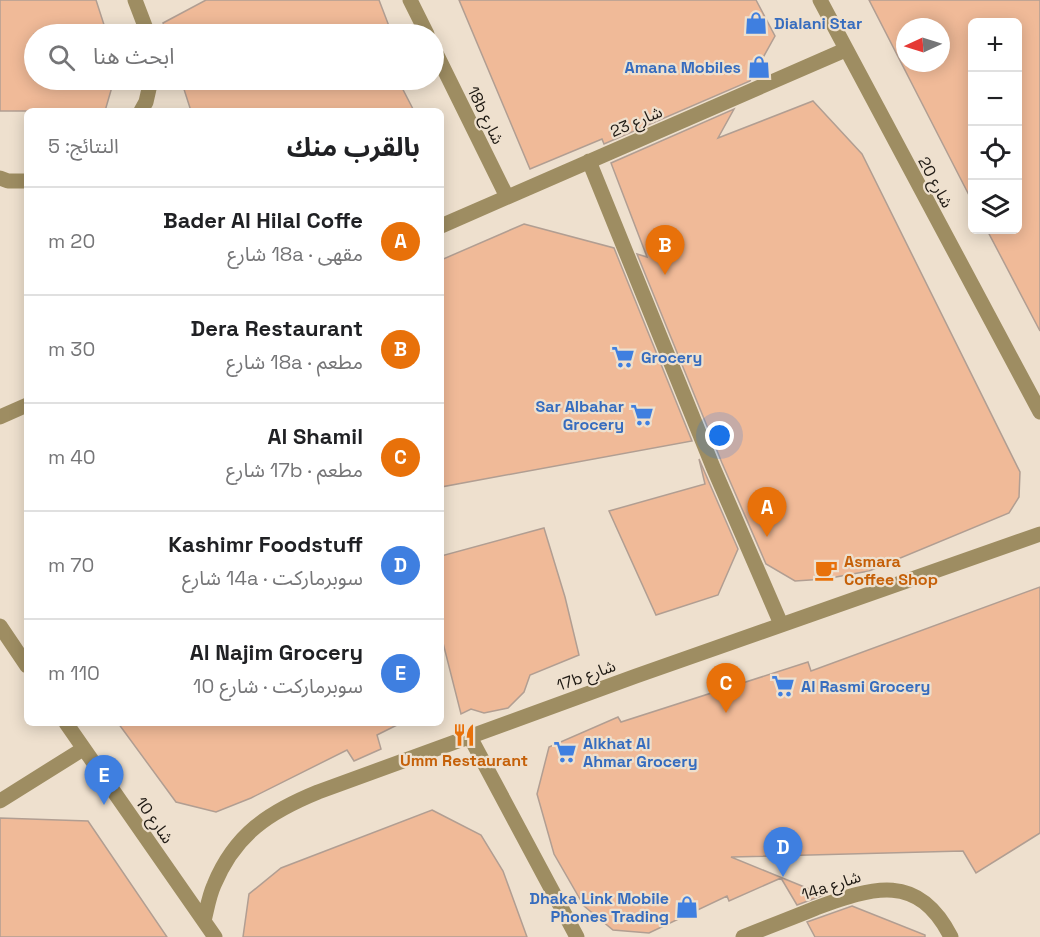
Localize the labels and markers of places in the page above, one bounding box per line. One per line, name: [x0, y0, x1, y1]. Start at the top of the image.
shop icon: Dialani Star: [743, 10, 769, 36]
place label: Dialani Star: [774, 13, 862, 34]
shop icon: Amana Mobiles: [746, 54, 772, 80]
place label: Amana Mobiles: [625, 57, 741, 78]
pin: B: [646, 226, 684, 275]
supermarket icon: Grocery: [610, 344, 636, 370]
place label: Grocery: [641, 347, 702, 368]
place label: Sar Albahar Grocery: [536, 396, 624, 435]
supermarket icon: Sar Albahar Grocery: [629, 402, 655, 428]
pin: A: [748, 488, 786, 537]
place label: Asmara Coffee Shop: [844, 551, 938, 590]
cafe icon: Asmara Coffee Shop: [813, 557, 839, 583]
pin: C: [706, 664, 746, 713]
supermarket icon: Al Rasmi Grocery: [770, 673, 796, 699]
place label: Al Rasmi Grocery: [801, 676, 930, 697]
restaurant icon: Umm Restaurant: [451, 722, 477, 748]
place label: Alkhat Al Ahmar Grocery: [583, 733, 698, 772]
supermarket icon: Alkhat Al Ahmar Grocery: [552, 739, 578, 765]
place label: Umm Restaurant: [400, 750, 528, 771]
pin: E: [84, 756, 124, 805]
pin: D: [764, 828, 802, 877]
place label: Dhaka Link Mobile Phones Trading: [529, 888, 669, 927]
shop icon: Dhaka Link Mobile Phones Trading: [674, 894, 700, 920]

